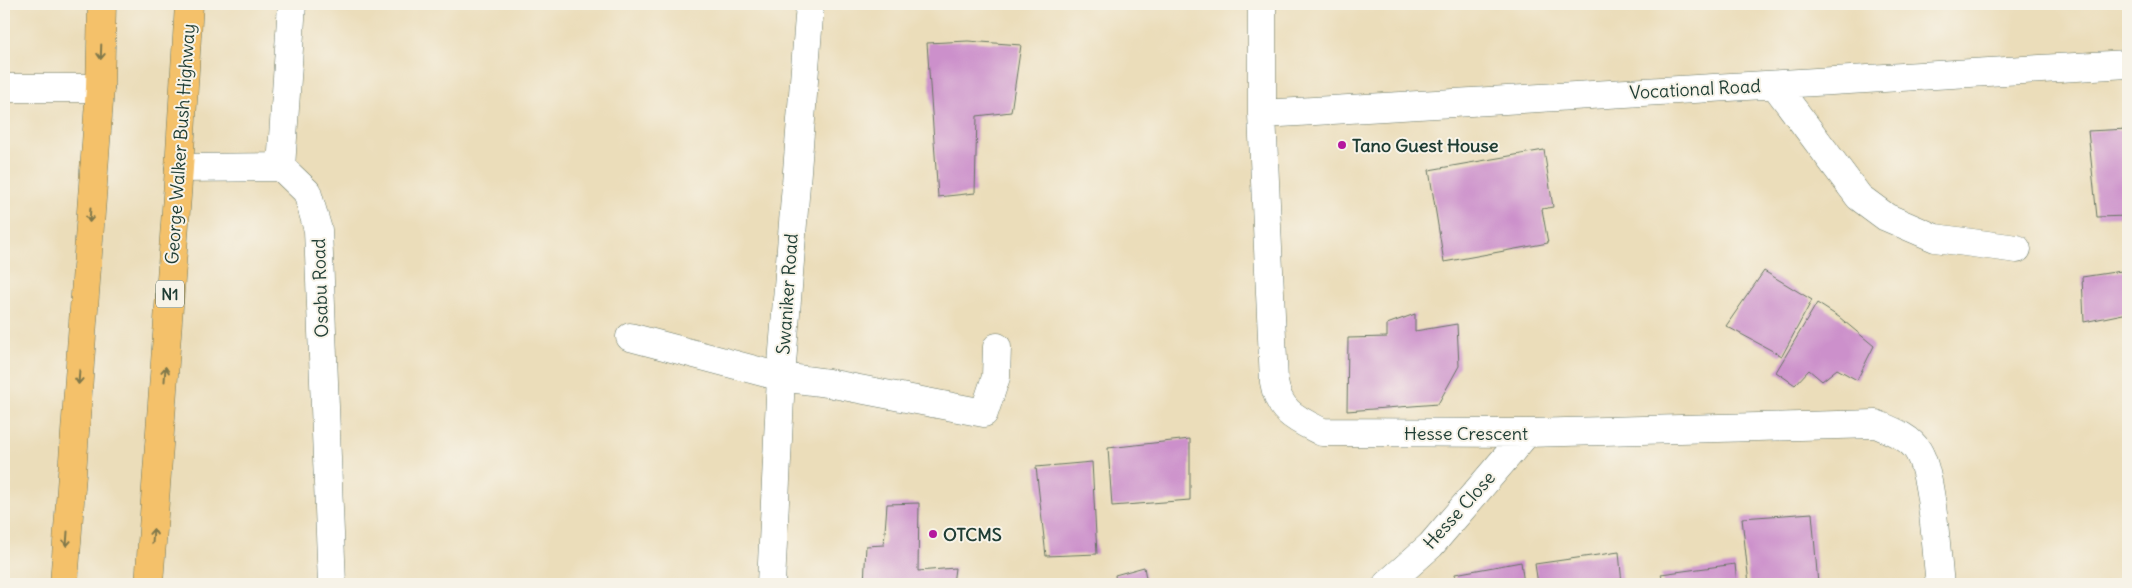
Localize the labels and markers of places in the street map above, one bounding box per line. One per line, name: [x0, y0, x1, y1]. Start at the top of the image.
place label: Tano Guest House: [1352, 134, 1499, 157]
marker: Tano Guest House: [1336, 139, 1348, 151]
place label: OTCMS: [943, 523, 1002, 546]
marker: OTCMS: [927, 528, 939, 540]

